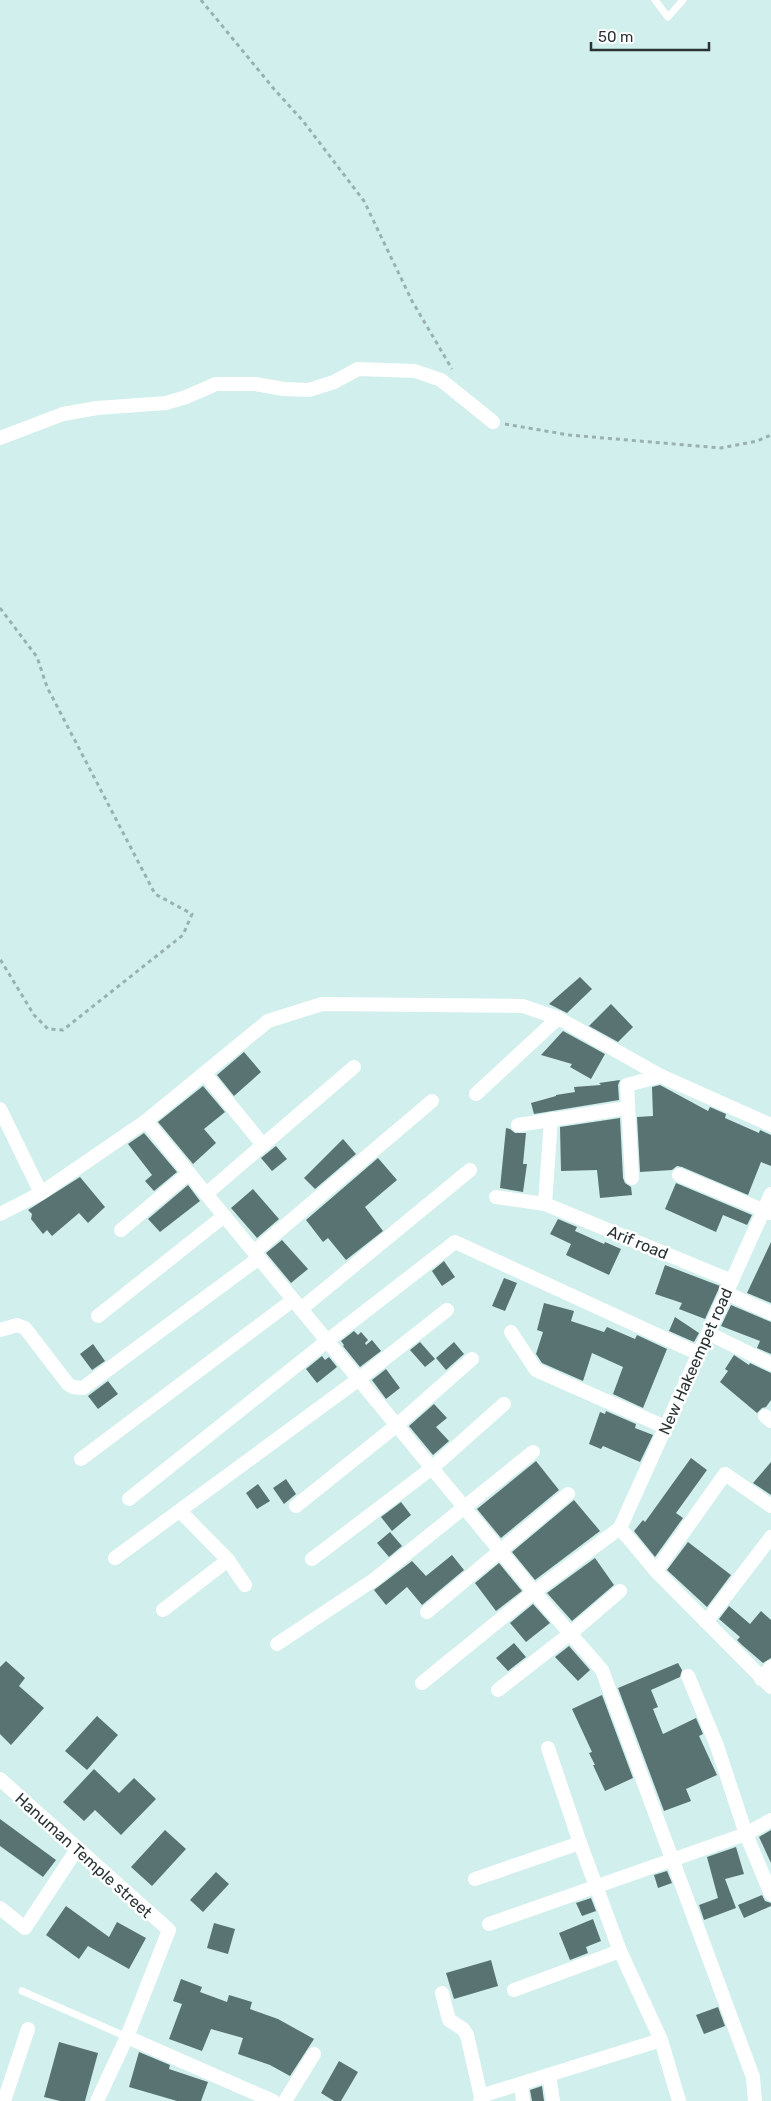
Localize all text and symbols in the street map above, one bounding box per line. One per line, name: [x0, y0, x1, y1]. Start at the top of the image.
scale bar: [591, 20, 708, 52]
text: 50 m: [598, 28, 633, 46]
street label: Arif road: [605, 1222, 671, 1263]
street label: New Hakeempet road: [655, 1285, 736, 1438]
street label: Hanuman Temple street: [11, 1789, 156, 1922]

